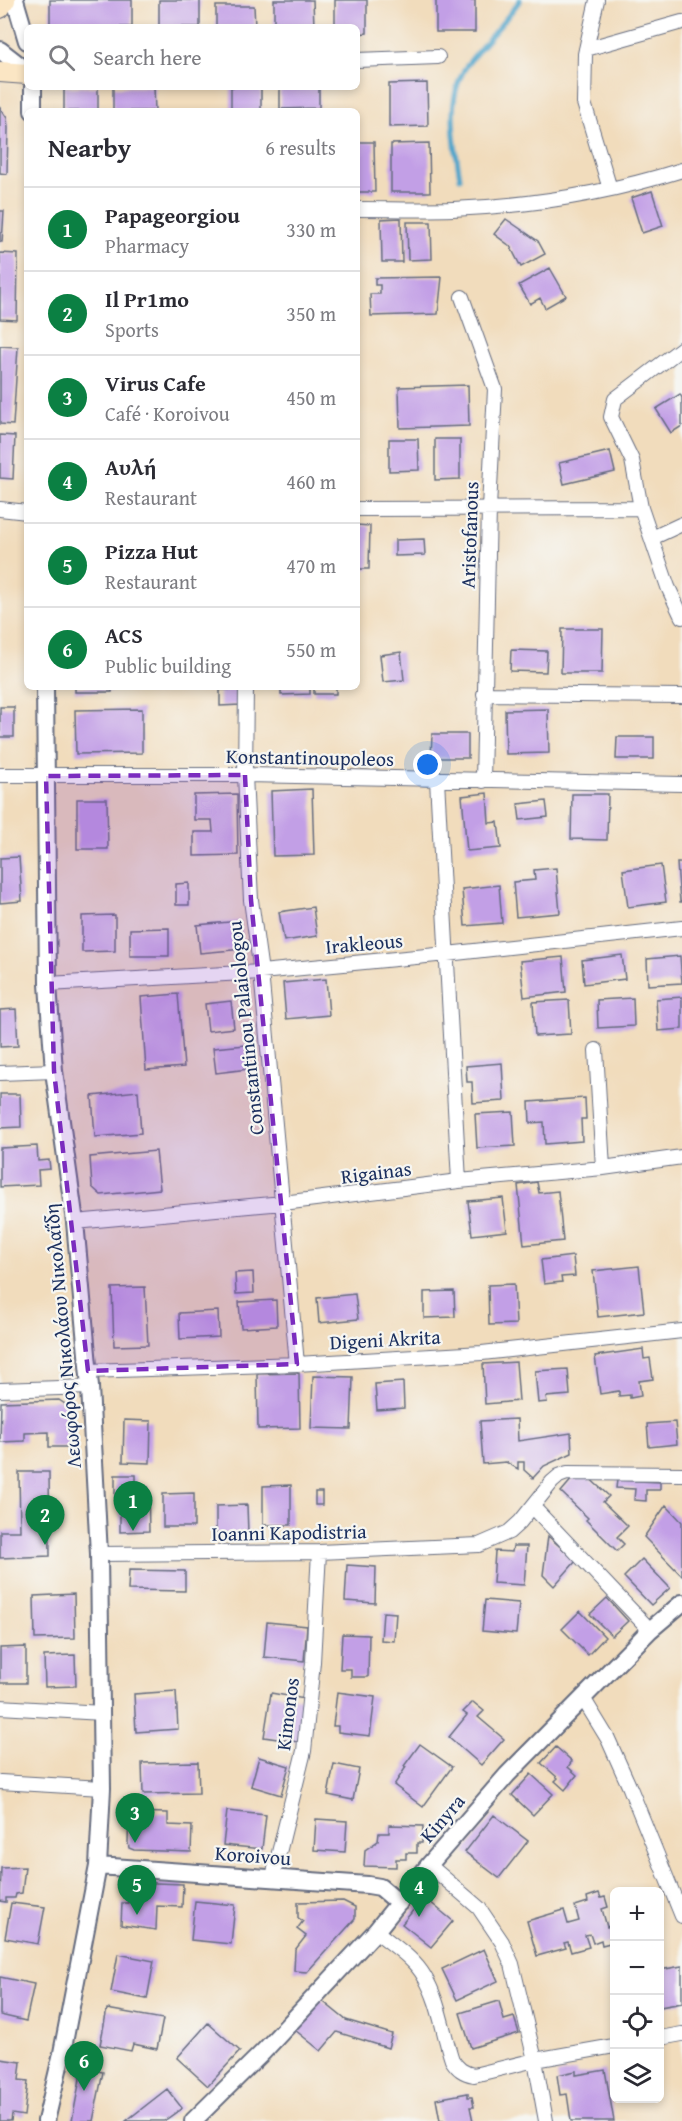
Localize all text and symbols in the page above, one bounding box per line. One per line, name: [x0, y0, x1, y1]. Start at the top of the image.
search box: [24, 24, 360, 90]
icon: search: [45, 41, 78, 74]
text: Search here: [93, 41, 202, 73]
text: Nearby: [48, 128, 131, 167]
text: 6 results: [265, 133, 336, 162]
text: Papageorgiou: [105, 199, 240, 231]
text: 1: [62, 215, 73, 244]
text: 330 m: [286, 215, 336, 244]
text: Pharmacy: [105, 231, 189, 260]
text: Il Pr1mo: [105, 283, 189, 315]
text: 2: [62, 299, 73, 328]
text: 350 m: [286, 299, 336, 328]
text: Sports: [105, 315, 159, 344]
text: Virus Cafe: [105, 367, 206, 399]
text: 3: [62, 383, 73, 412]
text: 450 m: [286, 383, 336, 412]
text: Café · Koroivou: [105, 399, 230, 428]
text: Αυλή: [105, 451, 156, 483]
text: 4: [62, 467, 73, 496]
text: 460 m: [286, 467, 336, 496]
street label: Aristofanous: [453, 481, 485, 589]
text: Restaurant: [105, 483, 197, 512]
text: Pizza Hut: [105, 535, 198, 567]
text: 5: [62, 551, 73, 580]
text: 470 m: [286, 551, 336, 580]
text: Restaurant: [105, 567, 197, 596]
text: ACS: [105, 619, 143, 651]
text: 6: [62, 635, 73, 664]
text: 550 m: [286, 635, 336, 664]
text: Public building: [105, 651, 231, 680]
street label: Konstantinoupoleos: [226, 741, 394, 773]
your location: [413, 750, 442, 779]
street label: Constantinou Palaiologou: [219, 919, 271, 1137]
street label: Irakleous: [324, 925, 404, 961]
street label: Rigainas: [339, 1153, 413, 1191]
street label: Λεωφόρος Νικολάου Νικολαΐδη: [36, 1202, 88, 1470]
street label: Digeni Akrita: [329, 1322, 442, 1356]
pin: 1: [114, 1482, 152, 1531]
pin: 2: [26, 1496, 64, 1545]
street label: Ioanni Kapodistria: [211, 1516, 367, 1548]
street label: Kimonos: [268, 1676, 306, 1752]
street label: Kinyra: [413, 1787, 472, 1849]
pin: 3: [116, 1794, 154, 1843]
street label: Koroivou: [214, 1838, 292, 1872]
pin: 5: [118, 1866, 156, 1915]
pin: 4: [400, 1868, 438, 1917]
map controls: [610, 1887, 664, 2103]
button: +: [610, 1887, 664, 1941]
button: −: [610, 1941, 664, 1995]
button: locate: [610, 1995, 664, 2049]
pin: 6: [64, 2042, 104, 2091]
button: layers: [610, 2049, 664, 2103]

